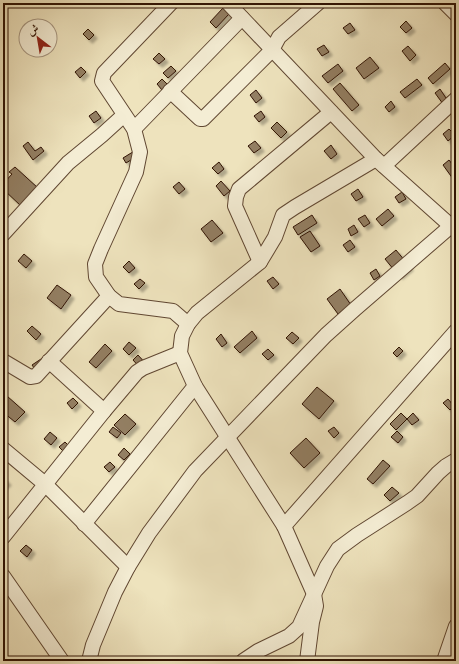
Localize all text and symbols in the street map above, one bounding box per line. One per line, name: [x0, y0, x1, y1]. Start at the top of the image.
north arrow: [18, 18, 58, 58]
text: ش: [25, 21, 42, 39]

